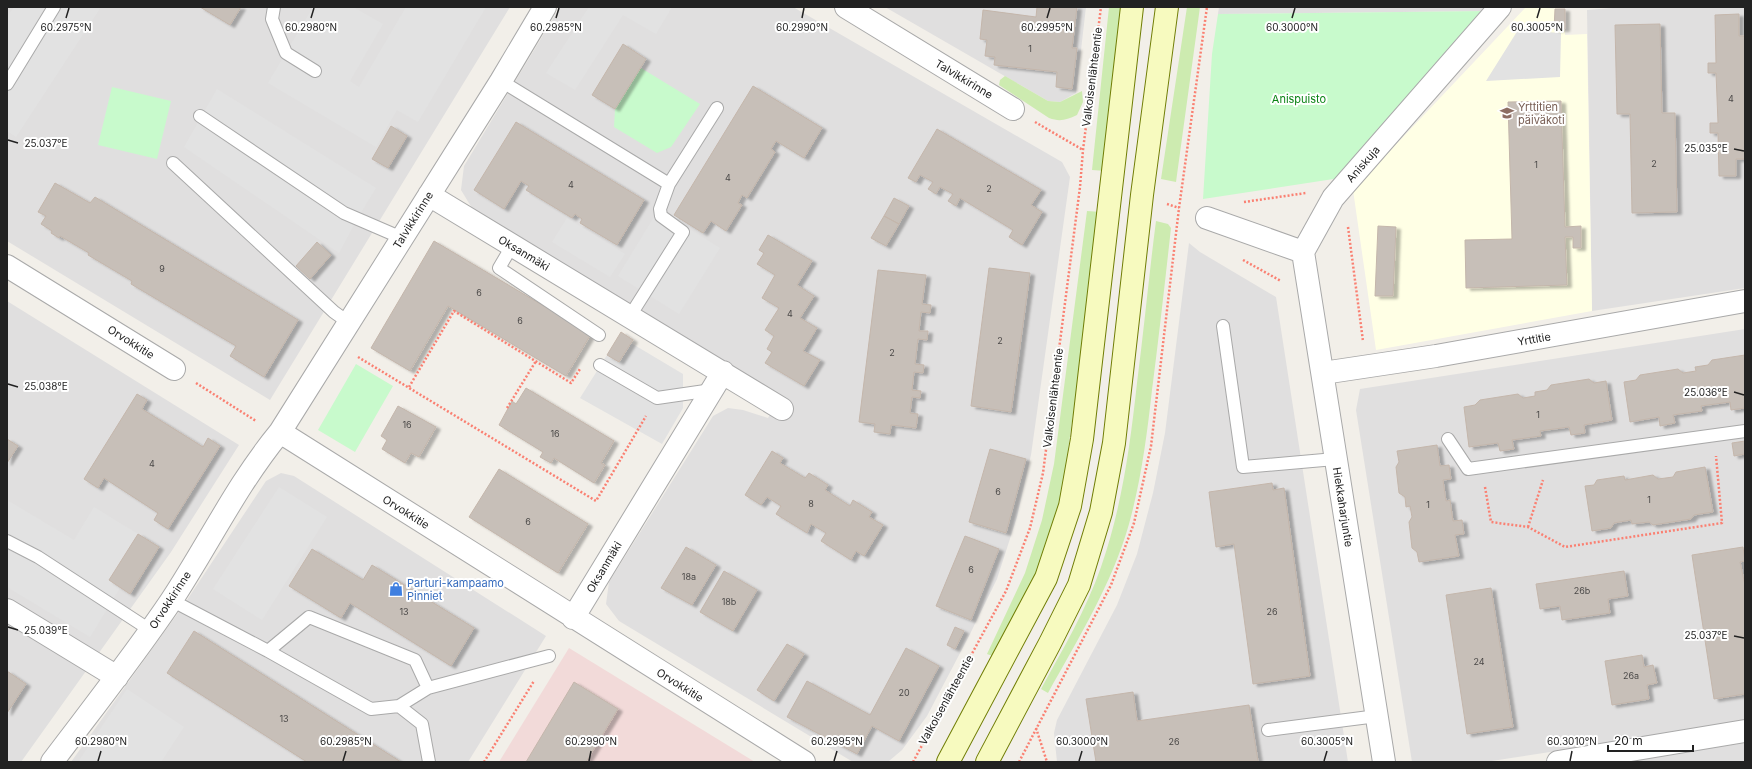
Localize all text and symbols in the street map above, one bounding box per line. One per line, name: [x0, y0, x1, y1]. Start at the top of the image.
text: 60.2975°N: [41, 21, 91, 33]
text: 60.2980°N: [285, 21, 337, 33]
text: 60.2985°N: [530, 21, 582, 33]
text: 60.2990°N: [776, 21, 828, 33]
text: 60.2995°N: [1021, 21, 1073, 33]
text: 60.3000°N: [1266, 21, 1318, 33]
text: 60.3005°N: [1511, 21, 1563, 33]
street label: Valkoisenlähteentie: [1079, 26, 1105, 128]
house number: 1: [1028, 43, 1032, 54]
street label: Talvikkirinne: [932, 56, 996, 102]
park label: Anispuisto: [1272, 92, 1327, 106]
house number: 4: [1728, 93, 1734, 104]
place label: Yrttitien päiväkoti: [1518, 100, 1565, 127]
school or university icon: Yrttitien päiväkoti: [1499, 105, 1515, 121]
text: 25.037°E: [24, 137, 68, 149]
text: 25.035°E: [1684, 142, 1728, 154]
street label: Aniskuja: [1343, 143, 1383, 185]
house number: 2: [1651, 158, 1657, 169]
house number: 1: [1534, 159, 1538, 170]
house number: 4: [725, 172, 731, 183]
house number: 4: [568, 179, 574, 190]
house number: 2: [986, 183, 992, 194]
street label: Talvikkirinne: [390, 189, 436, 251]
street label: Oksanmäki: [496, 232, 552, 274]
house number: 9: [159, 263, 165, 274]
house number: 6: [476, 287, 482, 298]
house number: 4: [787, 308, 793, 319]
house number: 6: [517, 315, 523, 326]
street label: Orvokkitie: [105, 322, 157, 362]
street label: Yrttitie: [1516, 329, 1552, 349]
house number: 2: [997, 335, 1003, 346]
house number: 2: [889, 347, 895, 358]
street label: Valkoisenlähteentie: [1040, 347, 1066, 449]
text: 25.038°E: [24, 380, 68, 392]
text: 25.036°E: [1684, 386, 1728, 398]
house number: 1: [1536, 409, 1540, 420]
house number: 16: [402, 419, 412, 430]
house number: 16: [550, 428, 560, 439]
house number: 4: [149, 458, 155, 469]
street label: Hiekkaharjuntie: [1330, 466, 1356, 548]
house number: 6: [995, 486, 1001, 497]
street label: Orvokkitie: [380, 492, 432, 532]
house number: 1: [1647, 494, 1651, 505]
house number: 8: [808, 498, 814, 509]
house number: 1: [1426, 499, 1430, 510]
house number: 6: [525, 516, 531, 527]
street label: Oksanmäki: [583, 539, 625, 595]
house number: 6: [968, 564, 974, 575]
street label: Orvokkirinne: [146, 568, 194, 632]
house number: 18a: [682, 571, 696, 582]
place label: Parturi-kampaamo Pinniet: [407, 576, 504, 603]
shop icon: Parturi-kampaamo Pinniet: [388, 581, 404, 597]
house number: 26b: [1574, 585, 1591, 596]
house number: 18b: [722, 596, 737, 607]
house number: 13: [399, 606, 409, 617]
house number: 26: [1266, 606, 1278, 617]
text: 25.039°E: [24, 624, 68, 636]
text: 25.037°E: [1684, 629, 1728, 641]
street label: Valkoisenlähteentie: [916, 653, 976, 747]
house number: 24: [1473, 656, 1485, 667]
street label: Orvokkitie: [654, 665, 706, 705]
house number: 26a: [1623, 670, 1639, 681]
house number: 20: [898, 687, 910, 698]
house number: 13: [279, 713, 289, 724]
scale bar: [1608, 727, 1693, 753]
text: 20 m: [1614, 733, 1643, 748]
text: 60.2980°N: [75, 735, 127, 747]
text: 60.2985°N: [320, 735, 372, 747]
text: 60.2990°N: [565, 735, 617, 747]
text: 60.2995°N: [811, 735, 863, 747]
text: 60.3000°N: [1056, 735, 1108, 747]
text: 60.3005°N: [1301, 735, 1353, 747]
text: 60.3010°N: [1547, 735, 1597, 747]
house number: 26: [1168, 736, 1180, 747]

